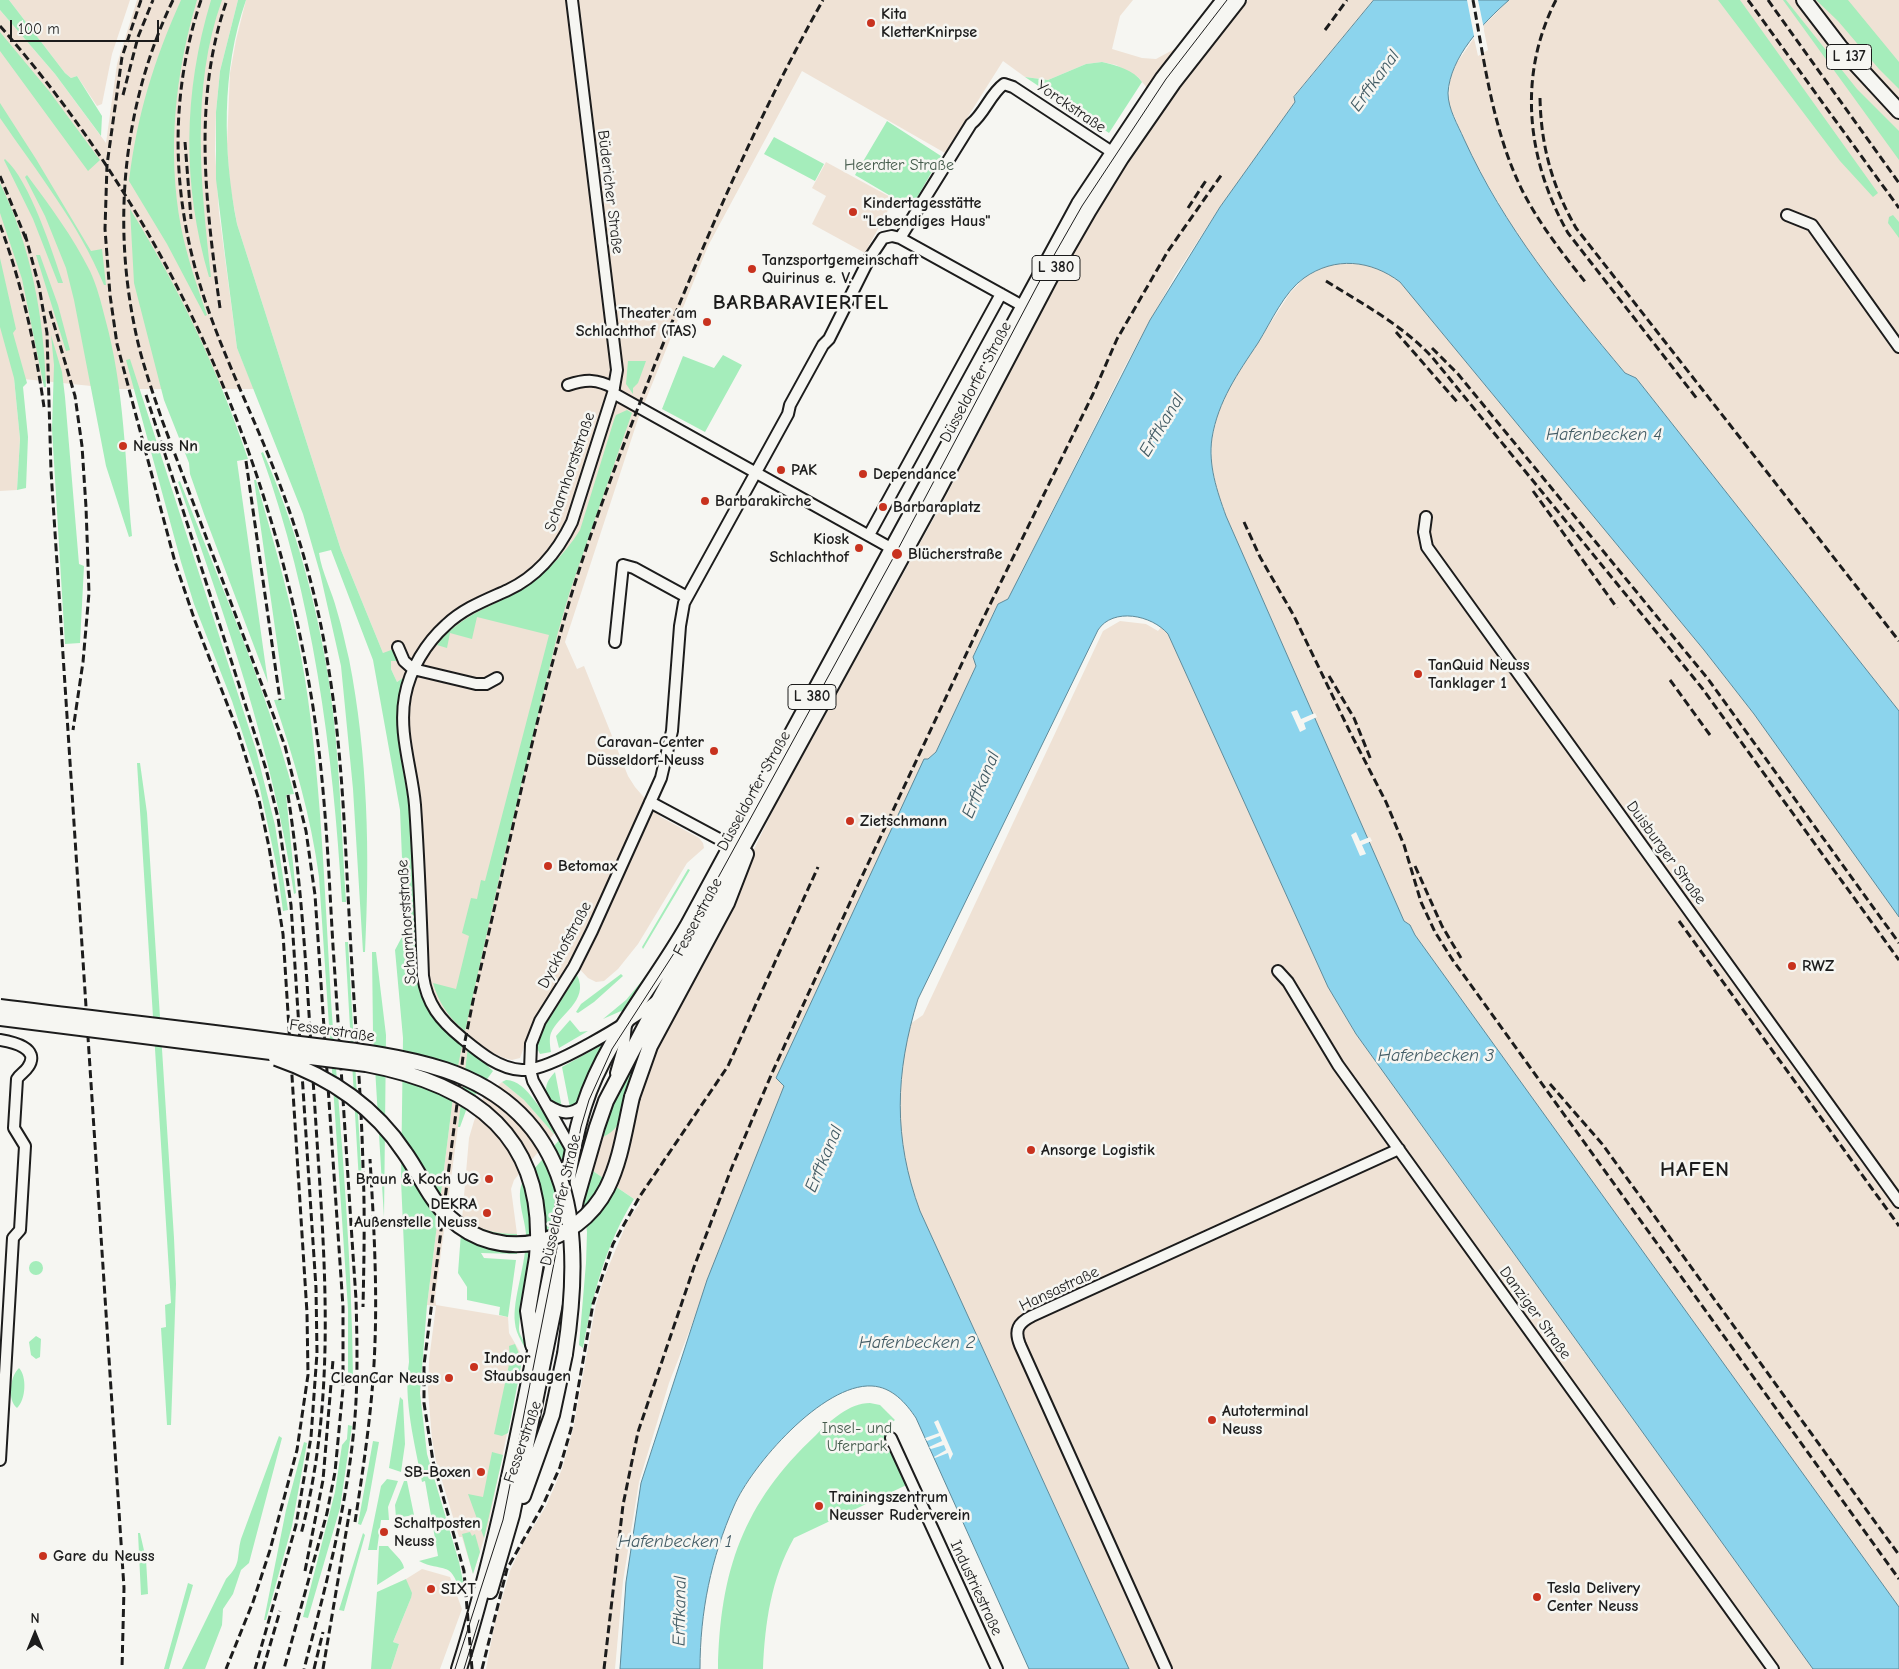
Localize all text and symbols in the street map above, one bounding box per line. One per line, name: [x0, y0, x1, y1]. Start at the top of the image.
place label: Kita KletterKnirpse: [881, 4, 977, 42]
scale bar: [12, 10, 161, 42]
marker: Kita KletterKnirpse: [865, 17, 877, 29]
text: 100 m: [18, 20, 60, 38]
road number: L 137: [1826, 44, 1872, 70]
water label: Erftkanal: [1346, 46, 1404, 116]
street label: Yorckstraße: [1032, 77, 1110, 137]
street label: Büdericher Straße: [593, 129, 627, 255]
park label: Heerdter Straße: [844, 155, 954, 175]
place label: Kindertagesstätte "Lebendiges Haus": [863, 193, 990, 231]
marker: Kindertagesstätte "Lebendiges Haus": [847, 206, 859, 218]
place label: Tanzsportgemeinschaft Quirinus e. V.: [762, 250, 919, 288]
road number: L 380: [1032, 256, 1080, 280]
marker: Tanzsportgemeinschaft Quirinus e. V.: [746, 263, 758, 275]
district label: BARBARAVIERTEL: [711, 290, 891, 316]
place label: Theater am Schlachthof (TAS): [576, 303, 697, 341]
marker: Theater am Schlachthof (TAS): [701, 316, 713, 328]
street label: Düsseldorfer Straße: [936, 318, 1016, 446]
water label: Erftkanal: [1135, 389, 1189, 461]
street label: Scharnhorststraße: [541, 410, 599, 534]
water label: Hafenbecken 4: [1546, 424, 1662, 446]
place label: Neuss Nn: [133, 436, 198, 456]
marker: Neuss Nn: [117, 440, 129, 452]
place label: PAK: [791, 460, 817, 480]
marker: PAK: [775, 464, 787, 476]
place label: Dependance: [873, 464, 956, 484]
marker: Dependance: [857, 468, 869, 480]
place label: Barbarakirche: [715, 491, 811, 511]
marker: Barbarakirche: [699, 495, 711, 507]
place label: Barbaraplatz: [893, 497, 980, 517]
marker: Barbaraplatz: [877, 501, 889, 513]
place label: Kiosk Schlachthof: [769, 529, 849, 567]
marker: Kiosk Schlachthof: [853, 542, 865, 554]
place label: Blücherstraße: [908, 544, 1002, 564]
marker: Blücherstraße: [890, 547, 904, 561]
place label: TanQuid Neuss Tanklager 1: [1428, 655, 1529, 693]
marker: TanQuid Neuss Tanklager 1: [1412, 668, 1424, 680]
road number: L 380: [788, 684, 836, 710]
street label: Düsseldorfer Straße: [713, 728, 795, 854]
place label: Caravan-Center Düsseldorf-Neuss: [587, 732, 704, 770]
marker: Caravan-Center Düsseldorf-Neuss: [708, 745, 720, 757]
water label: Erftkanal: [957, 748, 1005, 822]
street label: Duisburger Straße: [1622, 797, 1710, 909]
place label: Zietschmann: [860, 811, 947, 831]
marker: Zietschmann: [844, 815, 856, 827]
place label: Betomax: [558, 856, 617, 876]
street label: Scharnhorststraße: [393, 859, 421, 985]
marker: Betomax: [542, 860, 554, 872]
street label: Fesserstraße: [669, 875, 727, 959]
street label: Dyckhofstraße: [534, 898, 596, 992]
place label: RWZ: [1802, 956, 1834, 976]
marker: RWZ: [1786, 960, 1798, 972]
street label: Fesserstraße: [288, 1016, 376, 1046]
water label: Hafenbecken 3: [1378, 1045, 1494, 1067]
water label: Erftkanal: [800, 1122, 848, 1196]
street label: Düsseldorfer Straße: [537, 1132, 585, 1268]
place label: Ansorge Logistik: [1041, 1140, 1155, 1160]
marker: Ansorge Logistik: [1025, 1144, 1037, 1156]
district label: HAFEN: [1659, 1157, 1731, 1183]
place label: Braun & Koch UG: [356, 1169, 479, 1189]
marker: Braun & Koch UG: [483, 1173, 495, 1185]
place label: DEKRA Außenstelle Neuss: [354, 1194, 477, 1232]
marker: DEKRA Außenstelle Neuss: [481, 1207, 493, 1219]
street label: Hansastraße: [1016, 1262, 1102, 1316]
street label: Danziger Straße: [1495, 1263, 1575, 1363]
water label: Hafenbecken 2: [859, 1332, 975, 1354]
place label: Indoor Staubsaugen: [484, 1348, 571, 1386]
marker: Indoor Staubsaugen: [468, 1361, 480, 1373]
place label: CleanCar Neuss: [331, 1368, 439, 1388]
marker: CleanCar Neuss: [443, 1372, 455, 1384]
street label: Fesserstraße: [500, 1398, 546, 1486]
place label: Autoterminal Neuss: [1222, 1401, 1309, 1439]
marker: Autoterminal Neuss: [1206, 1414, 1218, 1426]
park label: Insel- und Uferpark: [822, 1418, 892, 1456]
place label: SB-Boxen: [404, 1462, 471, 1482]
marker: SB-Boxen: [475, 1466, 487, 1478]
place label: Trainingszentrum Neusser Ruderverein: [829, 1487, 970, 1525]
marker: Trainingszentrum Neusser Ruderverein: [813, 1500, 825, 1512]
place label: Schaltposten Neuss: [394, 1513, 481, 1551]
marker: Schaltposten Neuss: [378, 1526, 390, 1538]
water label: Hafenbecken 1: [618, 1531, 732, 1553]
street label: Industriestraße: [946, 1537, 1006, 1639]
place label: Gare du Neuss: [53, 1546, 154, 1566]
marker: Gare du Neuss: [37, 1550, 49, 1562]
water label: Erftkanal: [669, 1576, 691, 1646]
place label: Tesla Delivery Center Neuss: [1547, 1578, 1640, 1616]
place label: SIXT: [441, 1579, 476, 1599]
marker: SIXT: [425, 1583, 437, 1595]
marker: Tesla Delivery Center Neuss: [1531, 1591, 1543, 1603]
north arrow: [10, 1609, 60, 1659]
text: N: [30, 1610, 40, 1627]

